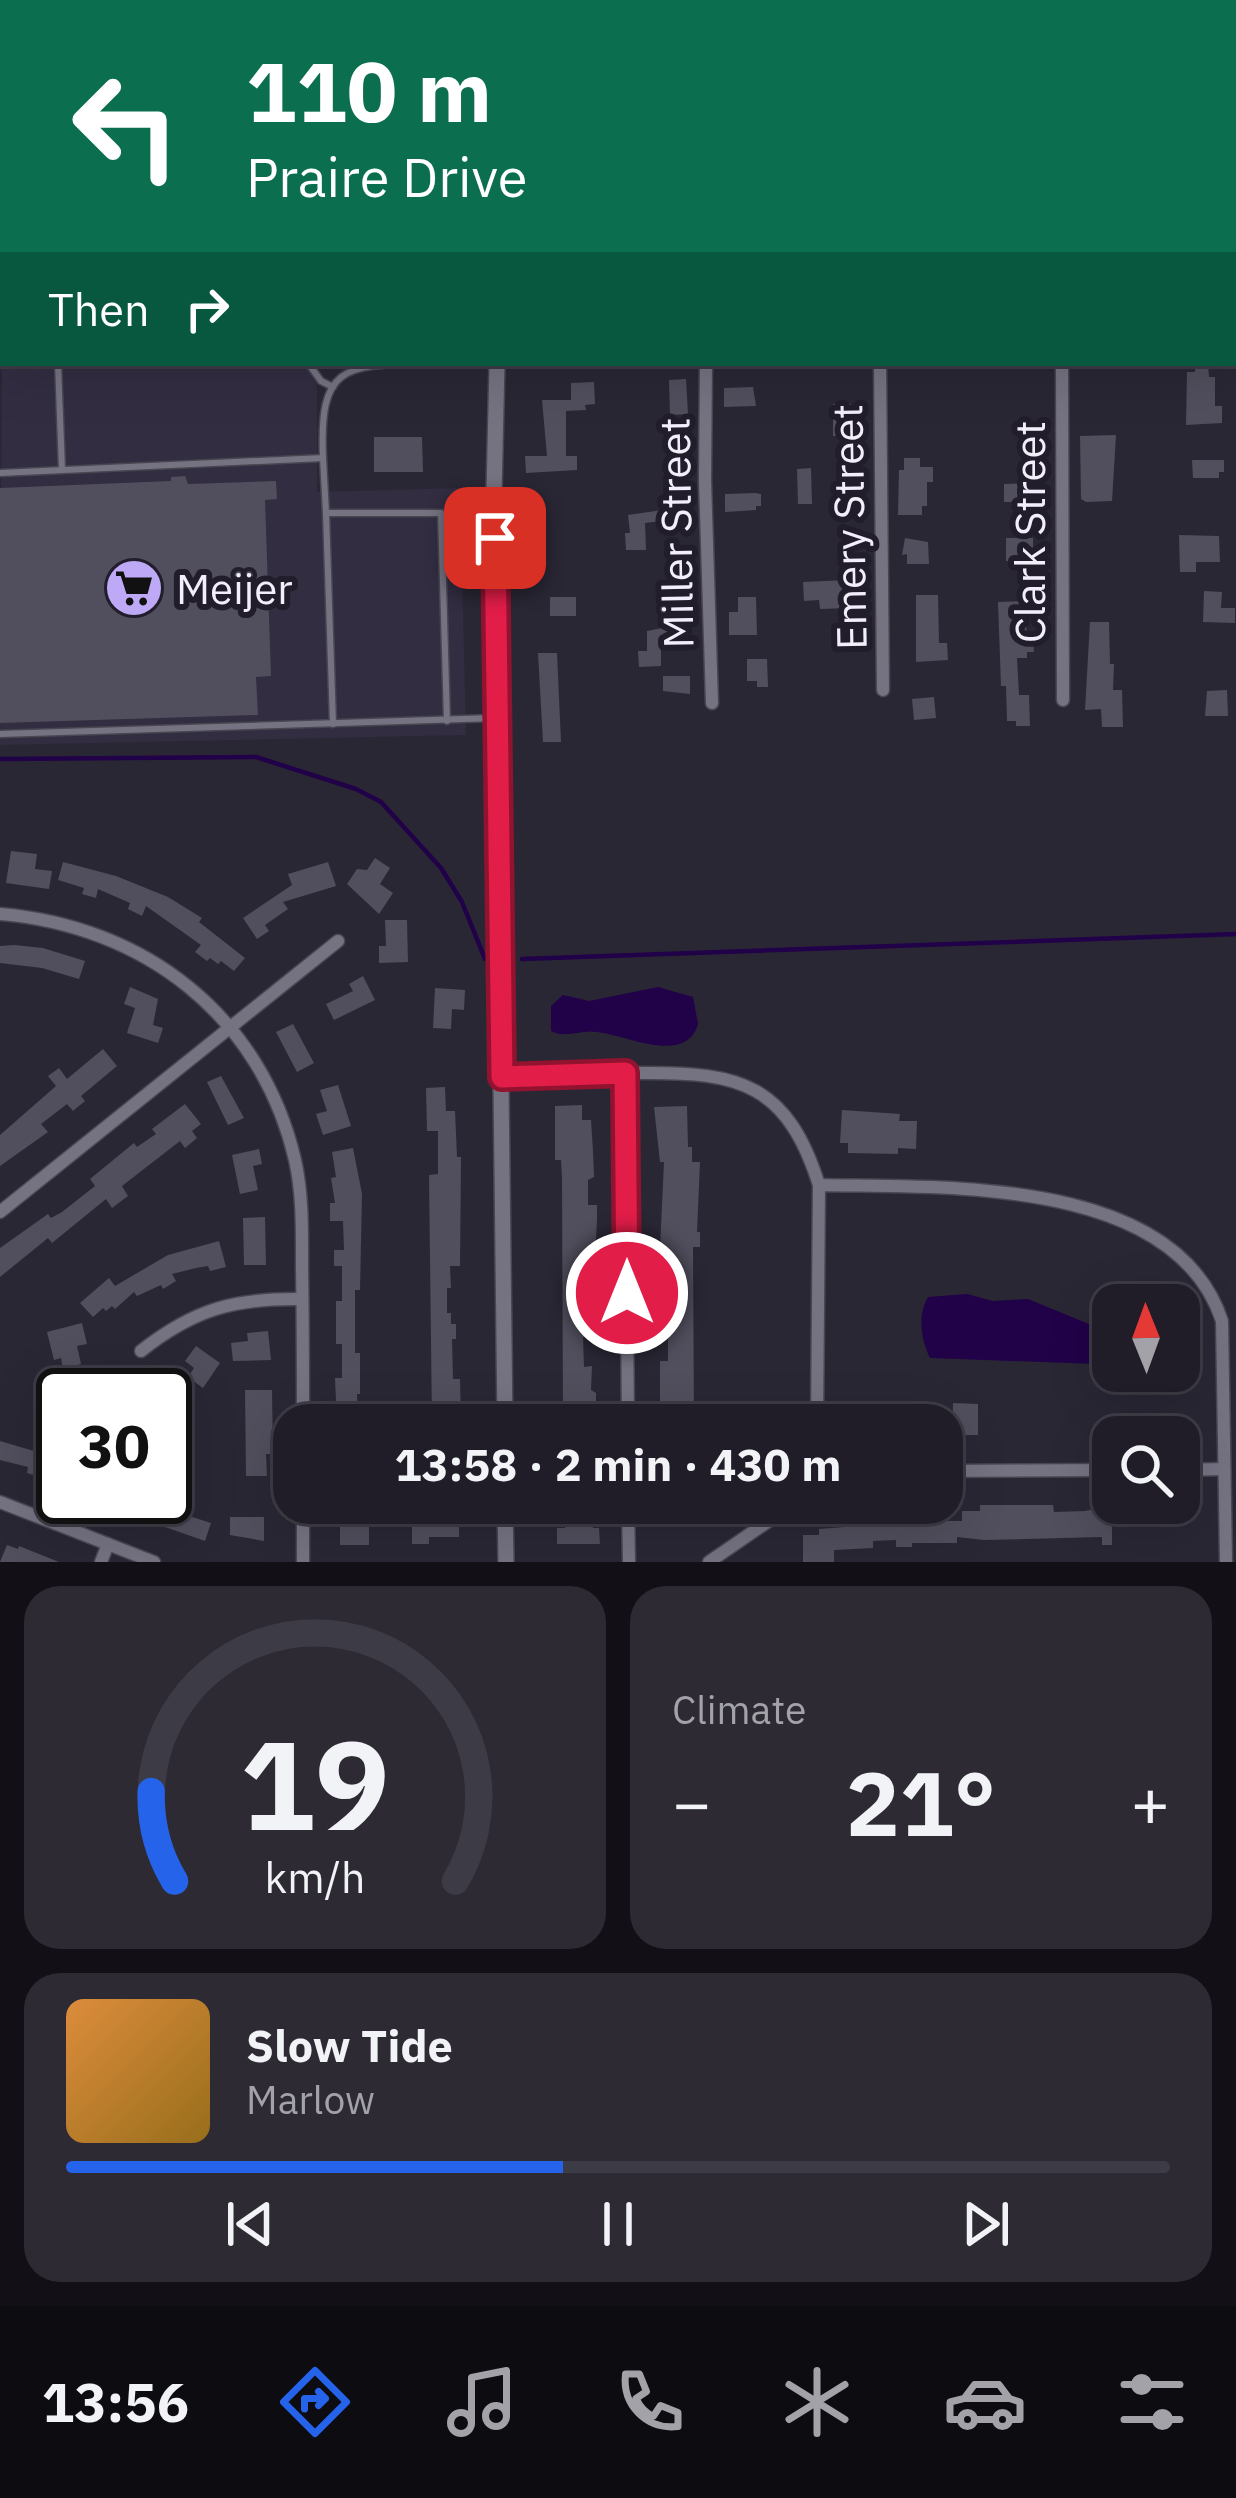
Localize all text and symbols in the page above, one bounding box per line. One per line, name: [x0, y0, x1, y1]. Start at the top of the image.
text: 110 m: [246, 36, 492, 145]
icon: left: [48, 48, 204, 204]
text: Praire Drive: [246, 142, 527, 212]
icon: right: [174, 276, 240, 342]
text: Then: [48, 280, 150, 338]
street label: Emery Street: [819, 403, 879, 651]
street label: Miller Street: [646, 417, 706, 649]
street label: Clark Street: [1002, 421, 1057, 643]
pin: [444, 487, 546, 589]
icon: arrive: [462, 505, 528, 571]
supermarket icon: Meijer: [103, 557, 165, 619]
place label: Meijer: [176, 561, 293, 616]
position arrow: [564, 1230, 690, 1356]
north arrow: [1092, 1284, 1200, 1392]
map controls: [1092, 1284, 1200, 1524]
speed limit sign: 30: [36, 1368, 192, 1524]
button: search: [1092, 1416, 1200, 1524]
text: 13:58 · 2 min · 430 m: [395, 1435, 841, 1493]
text: Climate: [672, 1684, 806, 1735]
text: 19: [240, 1702, 390, 1864]
text: 21°: [846, 1744, 996, 1861]
text: −: [672, 1759, 712, 1845]
text: +: [1130, 1759, 1170, 1845]
text: km/h: [265, 1848, 365, 1904]
text: Slow Tide: [246, 2016, 453, 2074]
text: Marlow: [246, 2074, 375, 2125]
icon: previous: [217, 2191, 283, 2257]
icon: pause: [585, 2191, 651, 2257]
icon: next: [953, 2191, 1019, 2257]
icon: directions: [273, 2360, 357, 2444]
icon: music: [440, 2360, 524, 2444]
icon: phone: [608, 2360, 692, 2444]
icon: climate: [775, 2360, 859, 2444]
icon: car: [943, 2360, 1027, 2444]
icon: filters: [1110, 2360, 1194, 2444]
text: 13:56: [42, 2367, 189, 2437]

